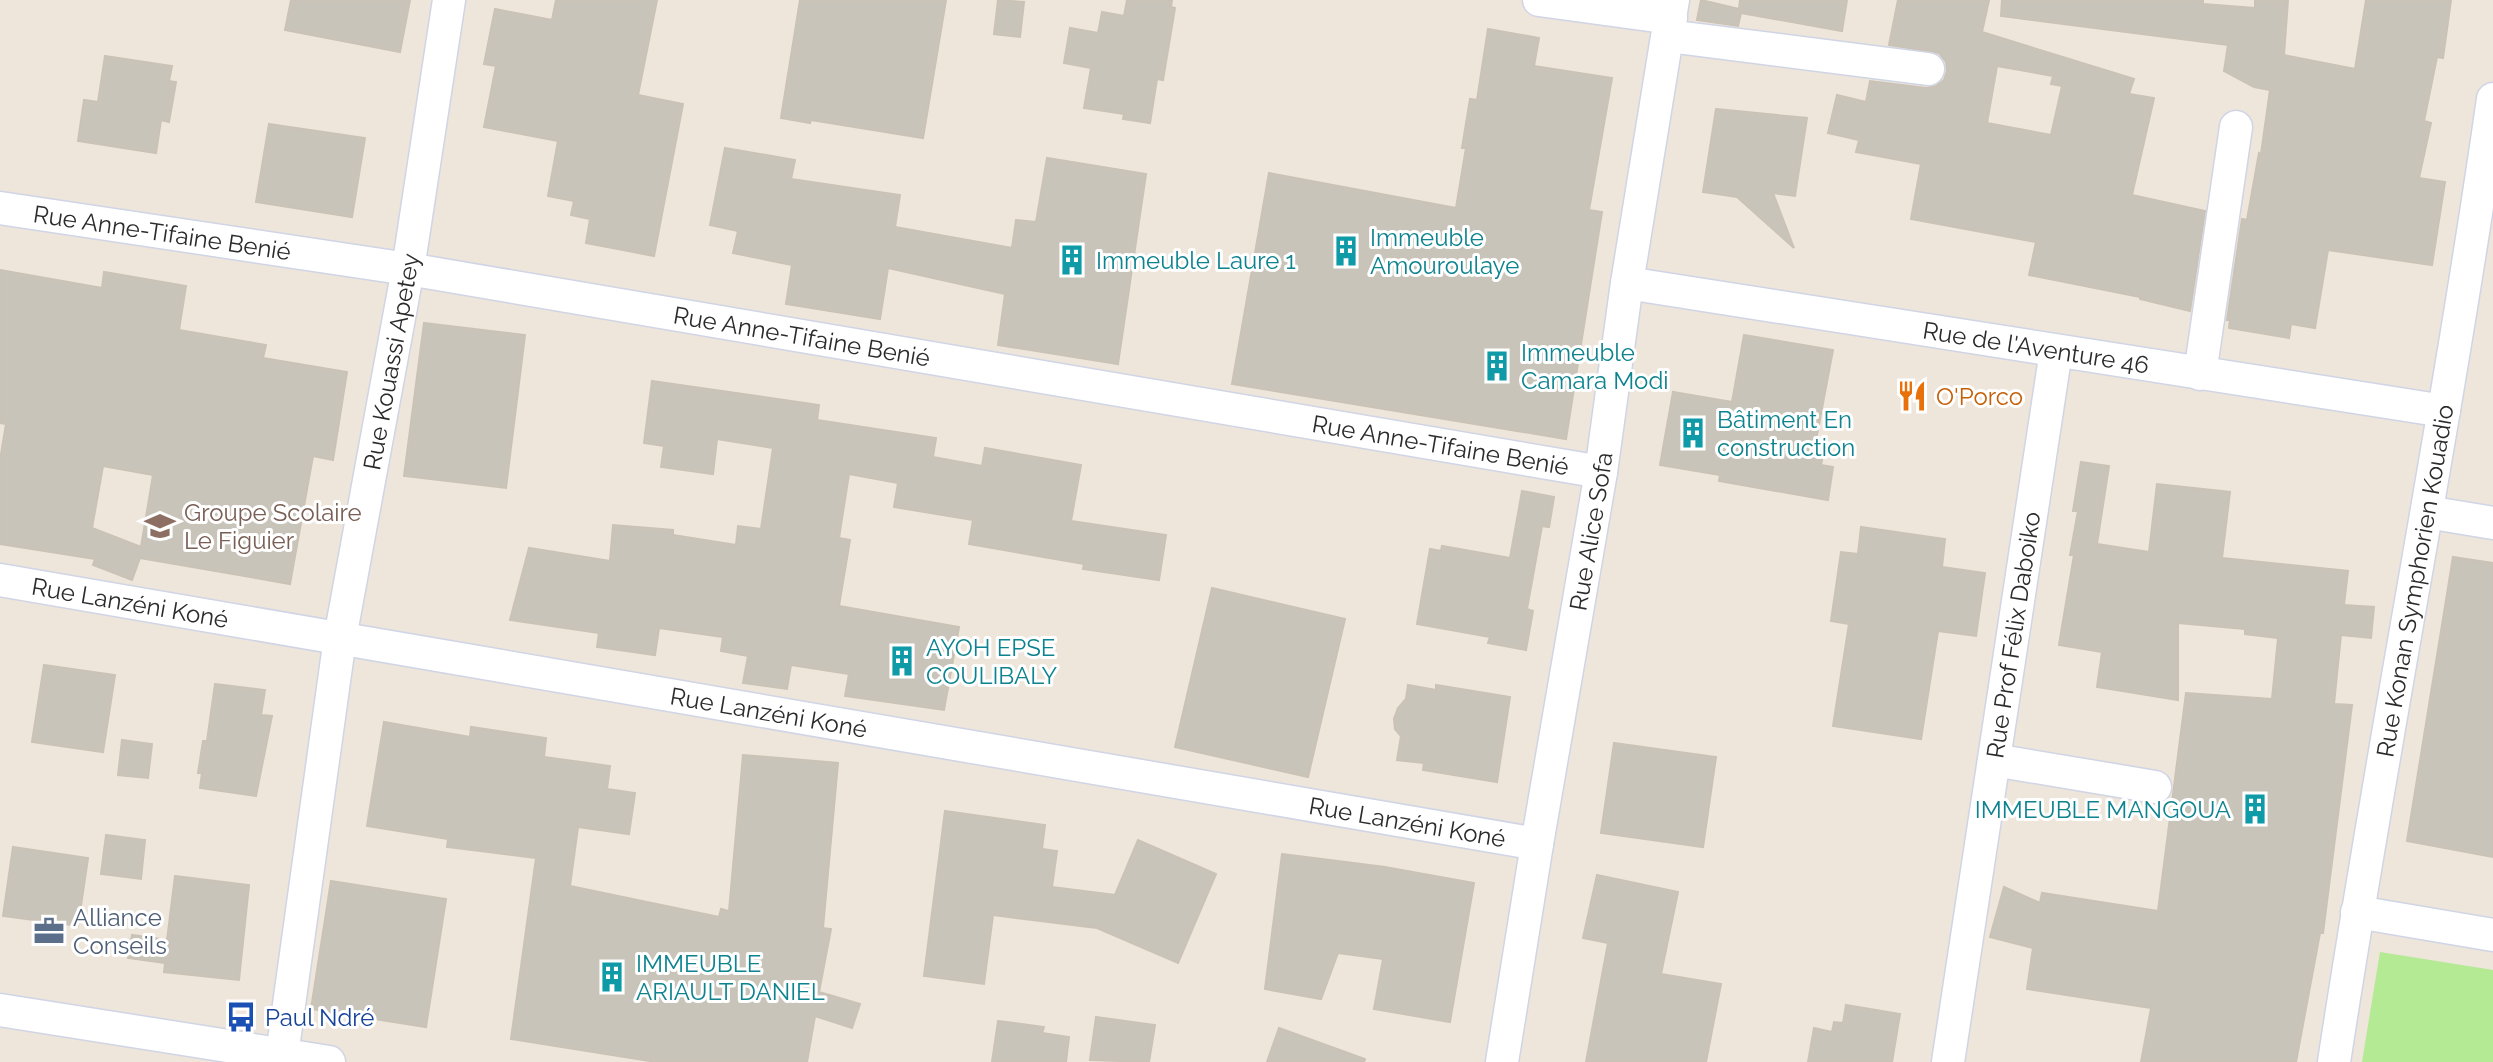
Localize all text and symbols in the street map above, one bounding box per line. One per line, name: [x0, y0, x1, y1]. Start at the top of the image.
street label: Rue Anne-Tifaine Benié: [32, 199, 293, 266]
place label: Immeuble Amouroulaye: [1370, 223, 1519, 280]
building icon: Immeuble Amouroulaye: [1329, 234, 1363, 268]
building icon: Immeuble Laure 1: [1055, 243, 1089, 277]
place label: Immeuble Laure 1: [1096, 246, 1296, 275]
street label: Rue Kouassi Apetey: [357, 251, 425, 472]
street label: Rue Anne-Tifaine Benié: [671, 300, 932, 372]
street label: Rue de l'Aventure 46: [1921, 315, 2151, 379]
place label: Immeuble Camara Modi: [1521, 338, 1669, 395]
building icon: Immeuble Camara Modi: [1480, 349, 1514, 383]
restaurant icon: O'Porco: [1895, 379, 1929, 413]
place label: O'Porco: [1936, 382, 2023, 411]
street label: Rue Konan Symphorien Kouadio: [2370, 402, 2459, 759]
place label: Bâtiment En construction: [1717, 405, 1855, 462]
street label: Rue Anne-Tifaine Benié: [1310, 409, 1571, 481]
building icon: Bâtiment En construction: [1676, 416, 1710, 450]
street label: Rue Alice Sofa: [1563, 450, 1618, 613]
place label: Groupe Scolaire Le Figuier: [184, 498, 362, 555]
school or university icon: Groupe Scolaire Le Figuier: [143, 509, 177, 543]
street label: Rue Prof Félix Daboiko: [1980, 510, 2046, 760]
street label: Rue Lanzéni Koné: [29, 571, 231, 633]
place label: AYOH EPSE COULIBALY: [926, 633, 1058, 690]
building icon: AYOH EPSE COULIBALY: [885, 644, 919, 678]
street label: Rue Lanzéni Koné: [668, 681, 869, 743]
street label: Rue Lanzéni Koné: [1307, 791, 1508, 853]
building icon: IMMEUBLE MANGOUA: [2238, 792, 2272, 826]
place label: IMMEUBLE MANGOUA: [1975, 795, 2231, 824]
place label: Alliance Conseils: [73, 903, 167, 960]
office icon: Alliance Conseils: [32, 914, 66, 948]
place label: IMMEUBLE ARIAULT DANIEL: [636, 949, 825, 1006]
building icon: IMMEUBLE ARIAULT DANIEL: [595, 960, 629, 994]
bus stop icon: Paul Ndré: [224, 1000, 258, 1034]
place label: Paul Ndré: [265, 1003, 374, 1032]

